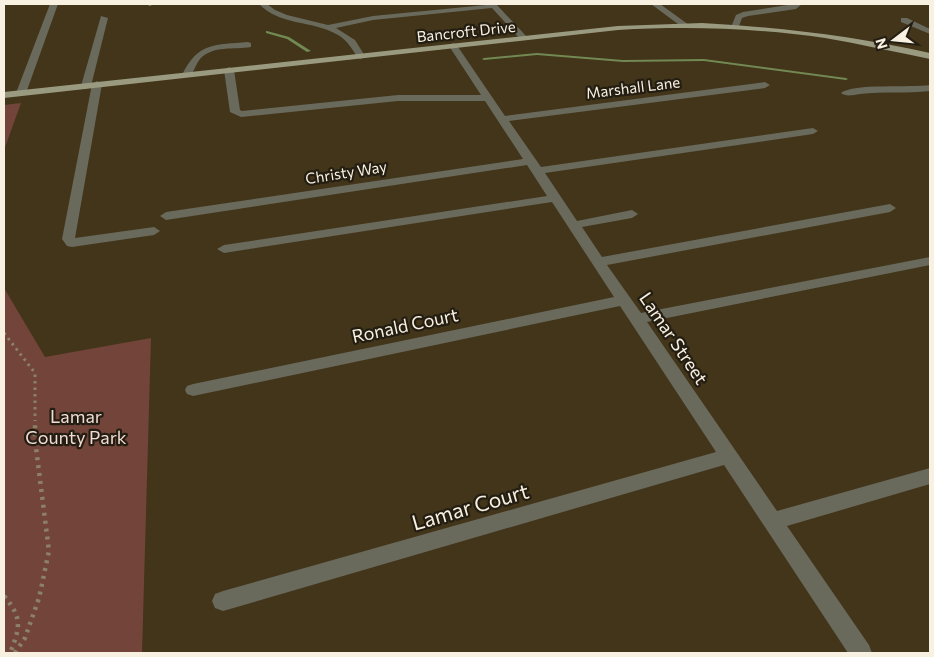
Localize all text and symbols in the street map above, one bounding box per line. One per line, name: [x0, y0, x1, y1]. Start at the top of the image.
north arrow: [869, 15, 919, 65]
street label: Bancroft Drive: [416, 17, 516, 45]
text: N: [871, 36, 891, 51]
street label: Marshall Lane: [585, 72, 681, 102]
street label: Christy Way: [304, 157, 388, 187]
street label: Lamar Street: [635, 288, 713, 388]
street label: Ronald Court: [350, 303, 460, 347]
park label: Lamar County Park: [25, 405, 127, 448]
street label: Lamar Court: [409, 477, 531, 535]

